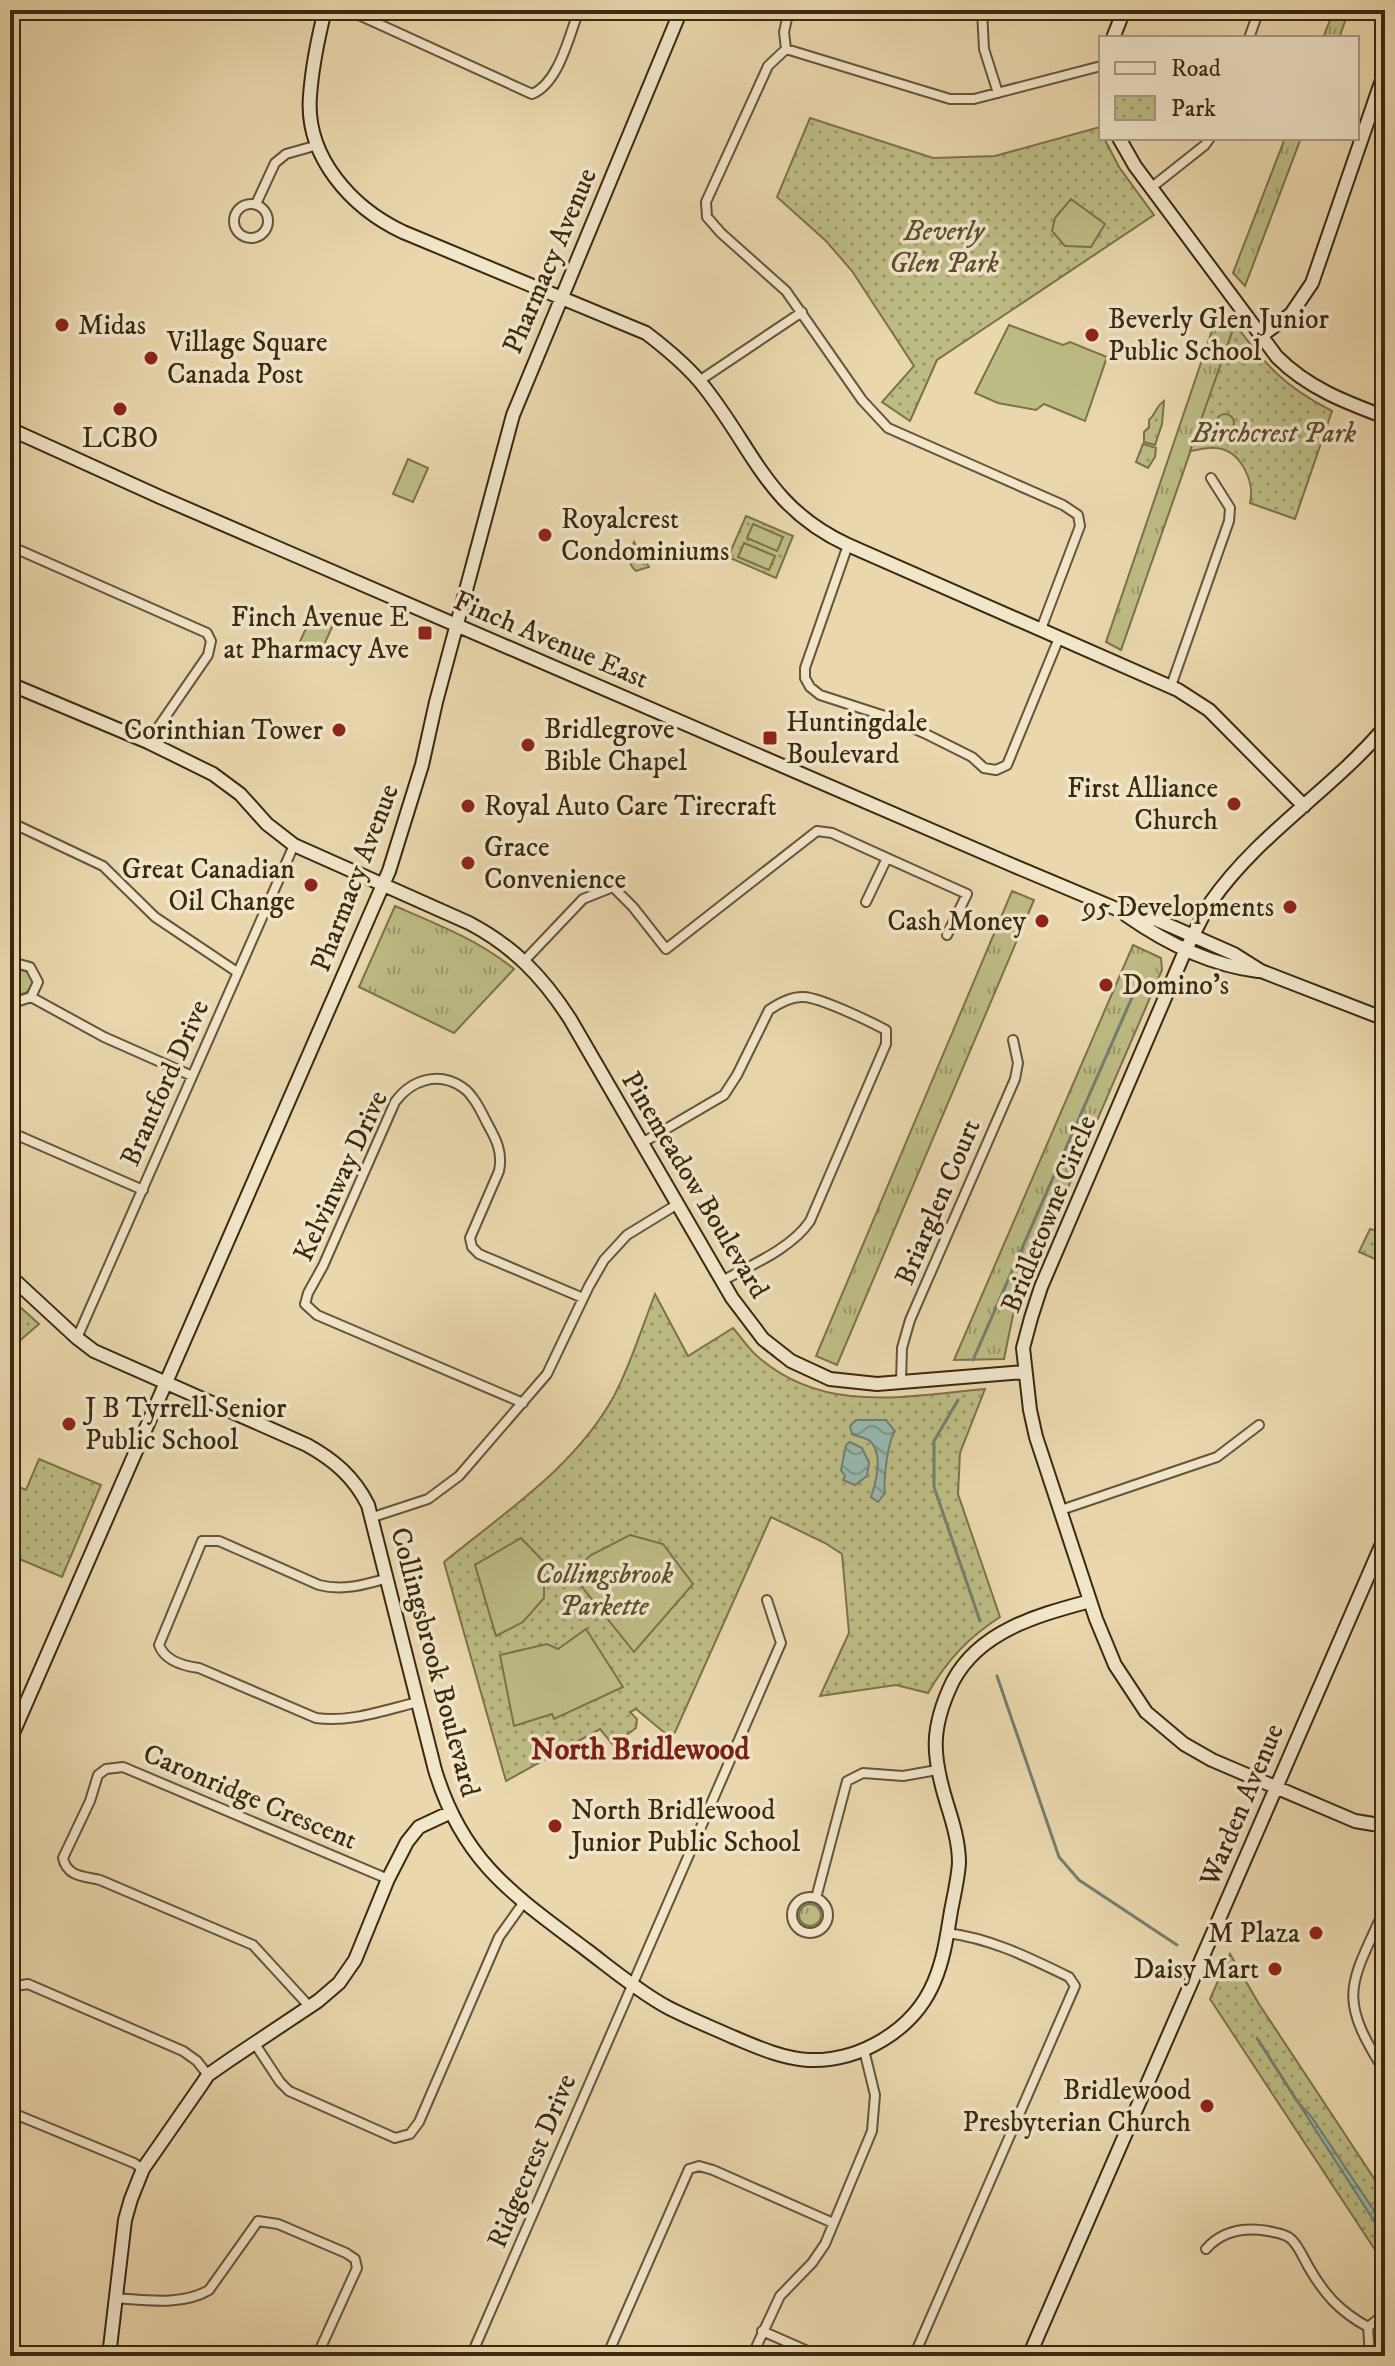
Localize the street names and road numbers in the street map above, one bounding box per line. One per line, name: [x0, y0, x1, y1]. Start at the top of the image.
street label: Pharmacy Avenue: [495, 163, 605, 359]
street label: Finch Avenue East: [448, 583, 654, 697]
street label: Pharmacy Avenue: [303, 779, 407, 977]
street label: Brantford Drive: [113, 994, 217, 1172]
street label: Pinemeadow Boulevard: [613, 1065, 777, 1305]
street label: Kelvinway Drive: [286, 1085, 396, 1267]
street label: Bridletowne Circle: [994, 1110, 1104, 1318]
street label: Briarglen Court: [887, 1114, 989, 1290]
street label: Collingsbrook Boulevard: [382, 1523, 488, 1801]
street label: Warden Avenue: [1192, 1718, 1292, 1892]
street label: Caronridge Crescent: [138, 1736, 362, 1858]
street label: Ridgecrest Drive: [480, 2069, 584, 2253]

